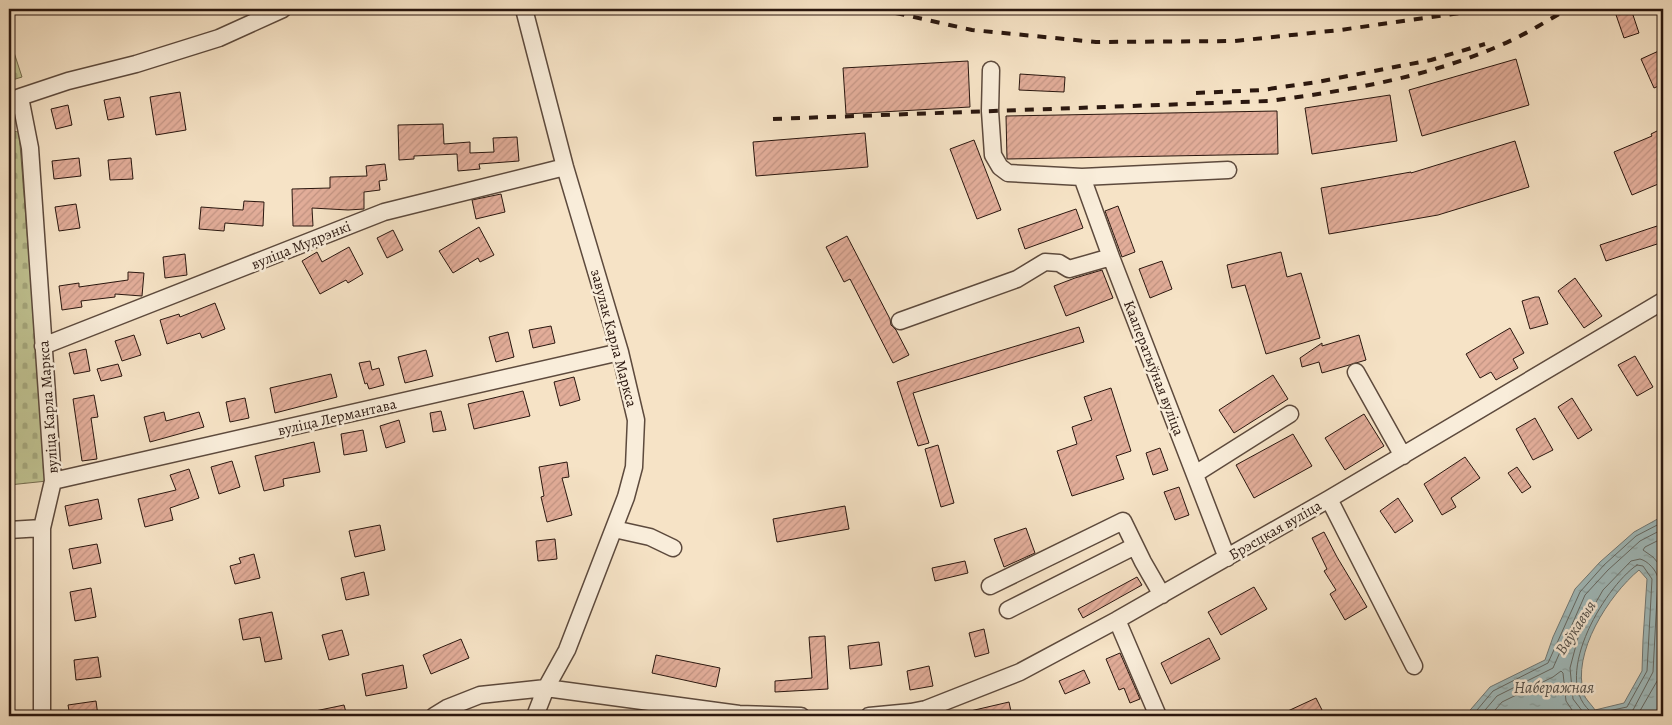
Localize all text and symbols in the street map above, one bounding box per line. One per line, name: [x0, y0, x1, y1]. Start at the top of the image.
street label: вуліца Мудрэнкі: [248, 216, 354, 274]
street label: завулак Карла Маркса: [586, 267, 642, 409]
street label: Кааператыўная вуліца: [1119, 297, 1189, 439]
street label: вуліца Карла Маркса: [33, 340, 63, 474]
street label: вуліца Лермантава: [276, 394, 398, 440]
street label: Брэсцкая вуліца: [1225, 495, 1325, 565]
water label: Ваўкавыя: [1550, 596, 1602, 659]
water label: Наберажная: [1514, 677, 1594, 699]

